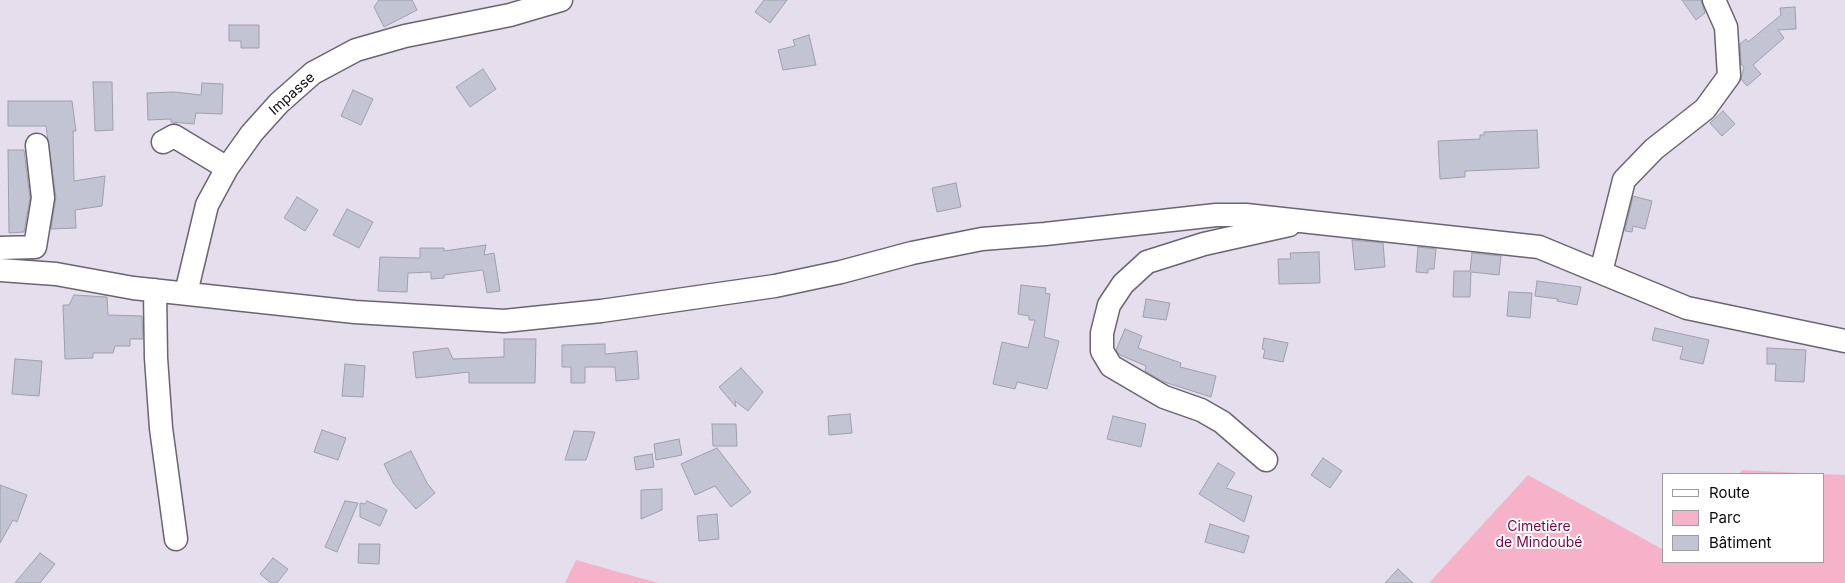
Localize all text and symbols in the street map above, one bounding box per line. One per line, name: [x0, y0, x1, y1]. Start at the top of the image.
street label: Impasse: [266, 69, 318, 119]
legend: [1662, 473, 1825, 563]
text: Route: [1709, 483, 1750, 502]
text: Parc: [1709, 508, 1741, 527]
park label: Cimetière de Mindoubé: [1496, 519, 1582, 552]
text: Bâtiment: [1709, 533, 1771, 552]

